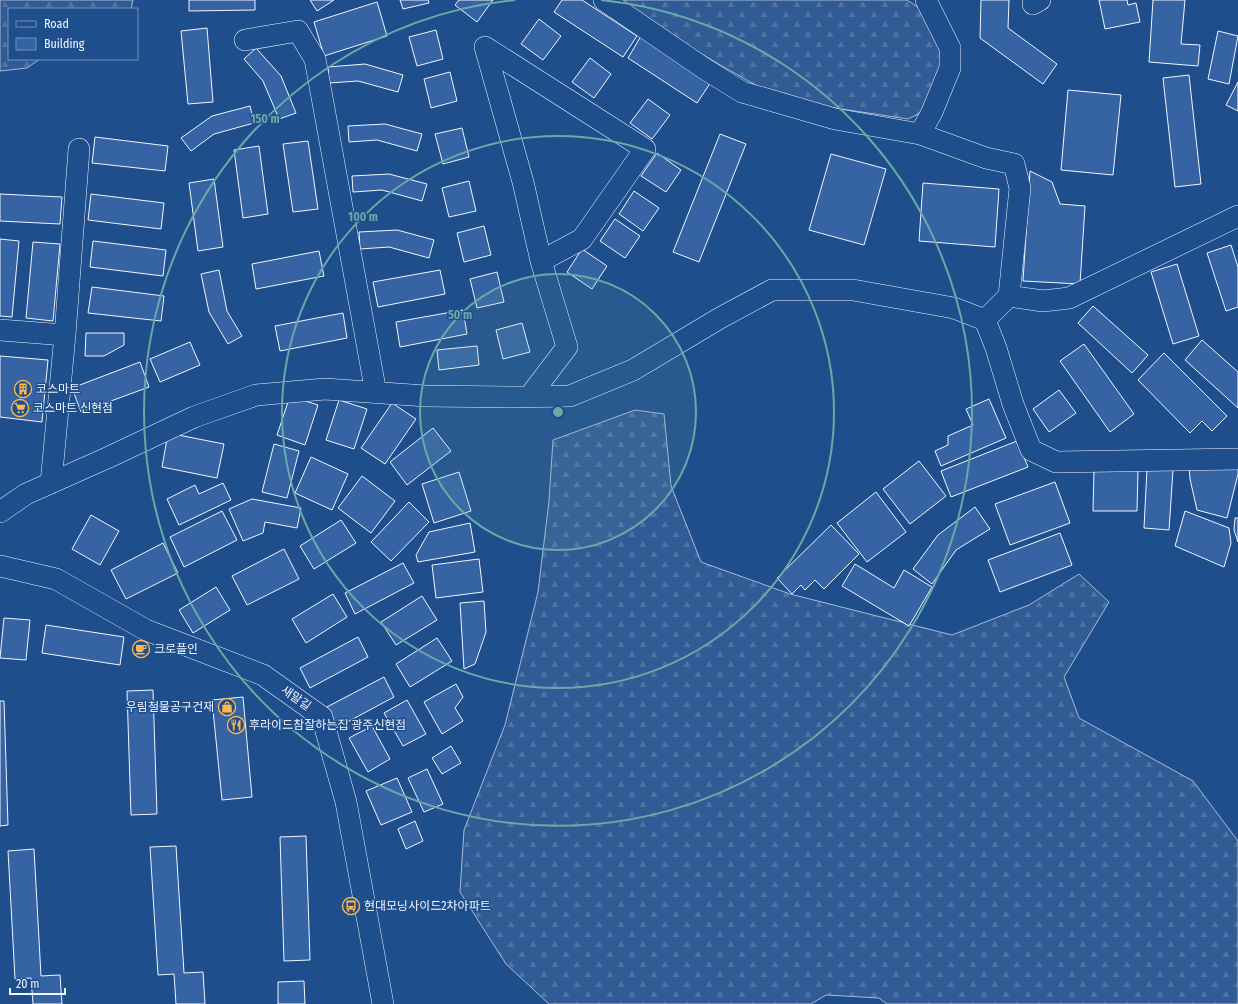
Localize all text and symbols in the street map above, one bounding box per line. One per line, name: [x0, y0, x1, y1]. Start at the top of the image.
legend: [8, 8, 138, 60]
text: Road: [44, 17, 69, 31]
text: Building: [44, 37, 85, 51]
text: 150 m: [250, 112, 280, 126]
text: 100 m: [348, 210, 378, 224]
text: 50 m: [448, 308, 472, 322]
building icon: 코스마트: [13, 379, 33, 399]
place label: 코스마트: [36, 382, 80, 396]
supermarket icon: 코스마트 신현점: [10, 398, 30, 418]
place label: 코스마트 신현점: [33, 401, 113, 415]
centre of rings: [551, 405, 565, 419]
cafe icon: 크로플인: [131, 639, 151, 659]
place label: 크로플인: [154, 642, 198, 656]
street label: 새말길: [278, 683, 314, 713]
shop icon: 우림철물공구건재: [217, 697, 237, 717]
place label: 우림철물공구건재: [126, 700, 214, 714]
restaurant icon: 후라이드참잘하는집 광주신현점: [226, 715, 246, 735]
place label: 후라이드참잘하는집 광주신현점: [249, 718, 406, 732]
bus stop icon: 현대모닝사이드2차아파트: [341, 896, 361, 916]
place label: 현대모닝사이드2차아파트: [364, 899, 491, 913]
scale bar: [10, 970, 65, 996]
text: 20 m: [16, 977, 40, 991]

